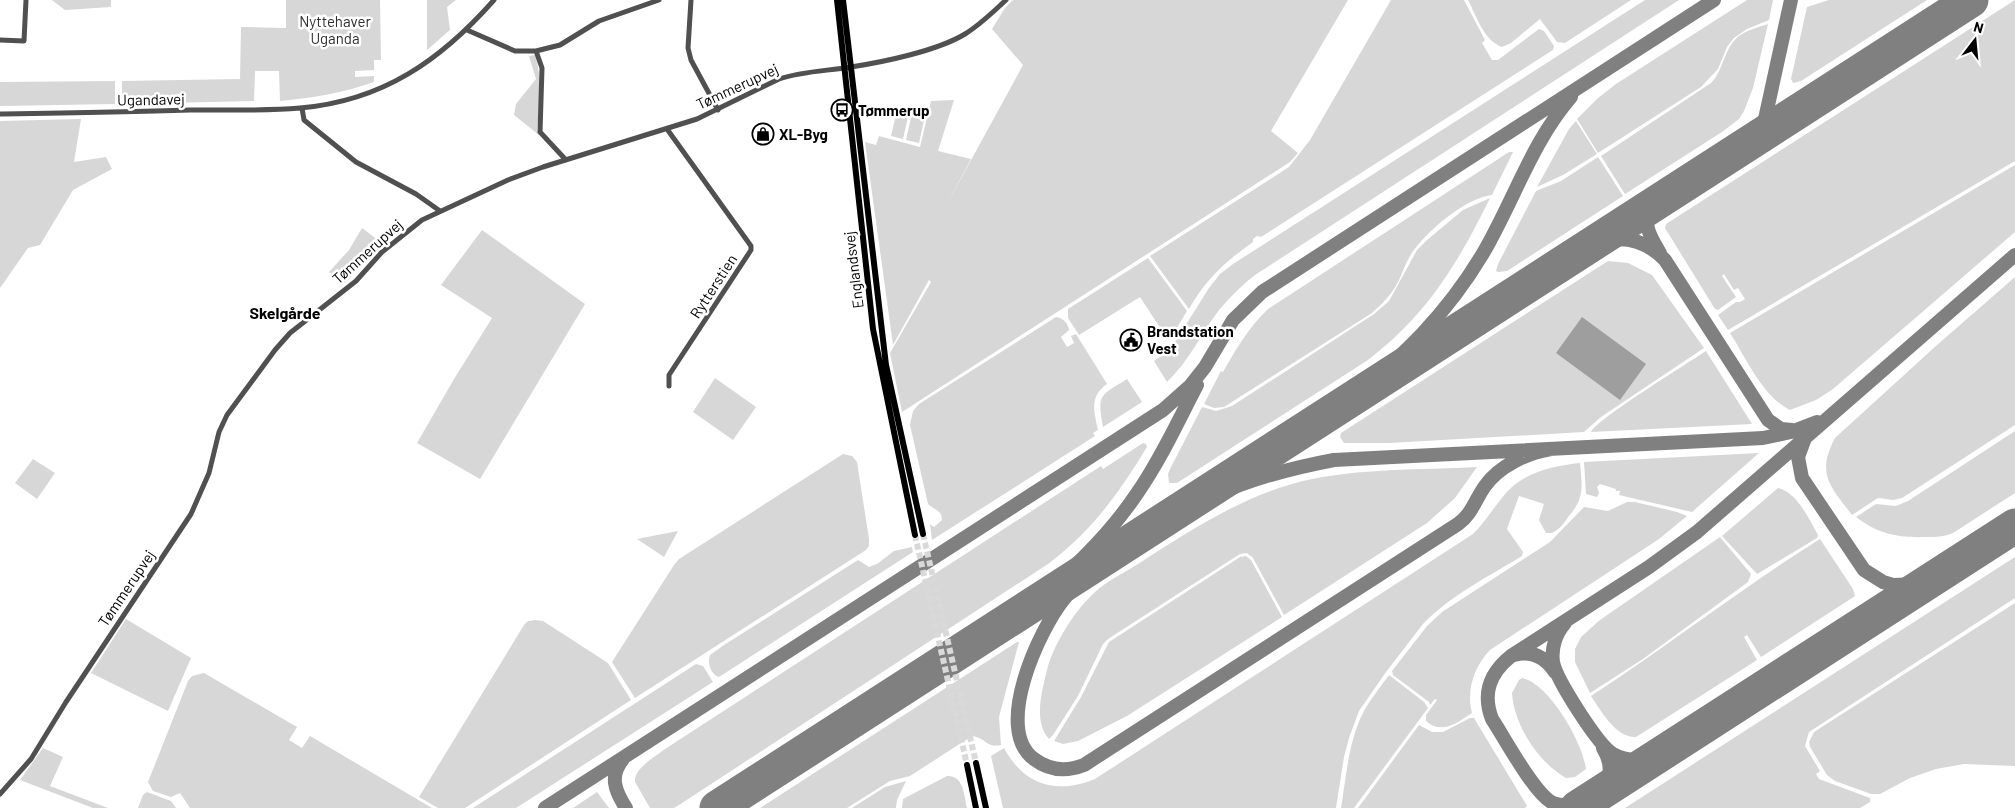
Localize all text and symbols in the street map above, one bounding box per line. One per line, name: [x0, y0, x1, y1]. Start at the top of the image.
park label: Nyttehaver Uganda: [299, 12, 371, 47]
north arrow: [1950, 15, 2000, 65]
text: N: [1972, 18, 1986, 36]
street label: Tømmerupvej: [693, 59, 781, 113]
street label: Ugandavej: [117, 89, 185, 109]
bus stop icon: Tømmerup: [830, 98, 854, 122]
place label: Tømmerup: [858, 101, 929, 119]
shop icon: XL-Byg: [751, 122, 775, 146]
place label: XL-Byg: [779, 125, 828, 143]
street label: Tømmerupvej: [328, 215, 406, 287]
street label: Englandsvej: [839, 230, 867, 310]
street label: Rytterstien: [686, 251, 740, 321]
district label: Skelgårde: [249, 303, 321, 322]
place label: Brandstation Vest: [1147, 322, 1234, 357]
public building icon: Brandstation Vest: [1119, 328, 1143, 352]
street label: Tømmerupvej: [94, 546, 158, 630]

